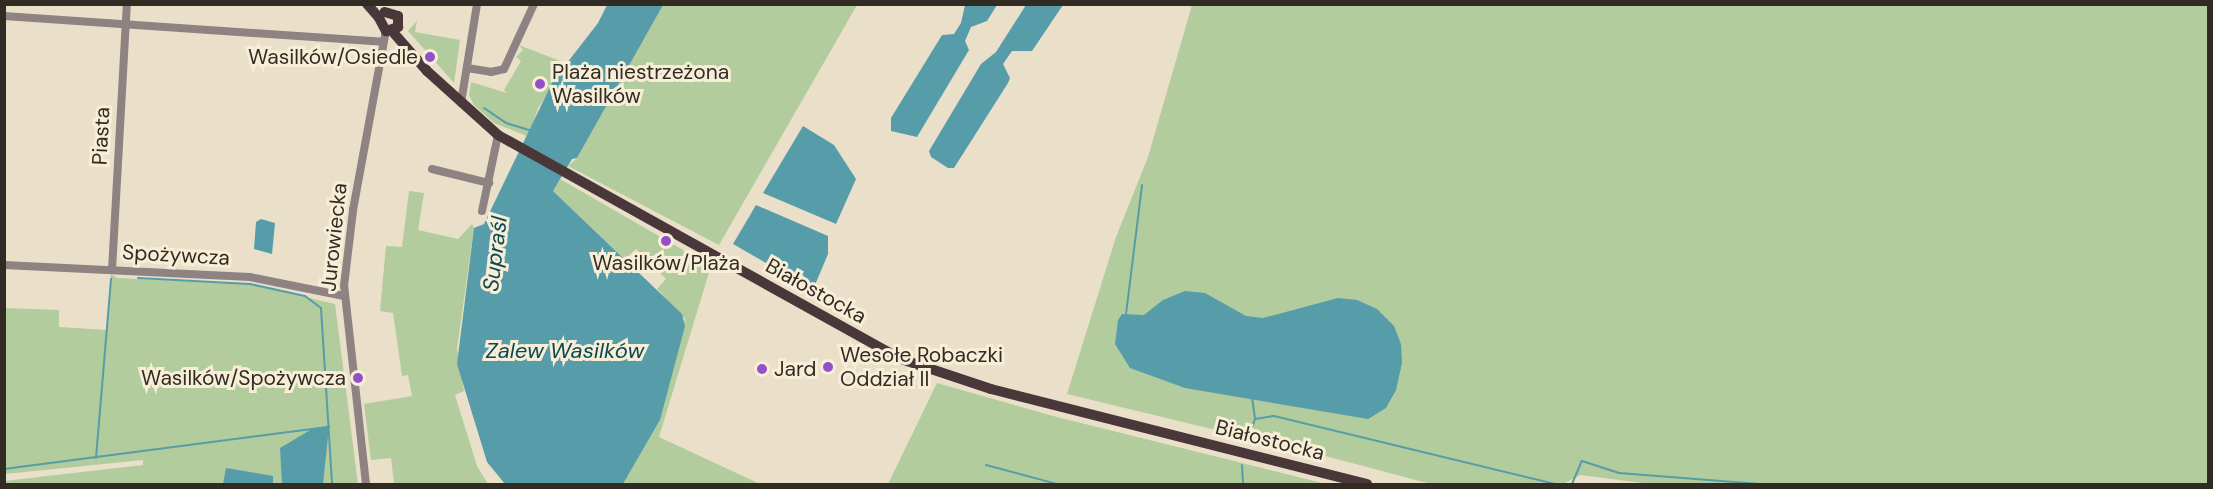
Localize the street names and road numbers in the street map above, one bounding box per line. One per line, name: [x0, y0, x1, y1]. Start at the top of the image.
street label: Piasta: [87, 106, 115, 166]
street label: Jurowiecka: [316, 182, 352, 292]
street label: Spożywcza: [122, 240, 230, 270]
street label: Białostocka: [761, 253, 871, 329]
street label: Białostocka: [1213, 414, 1327, 466]

